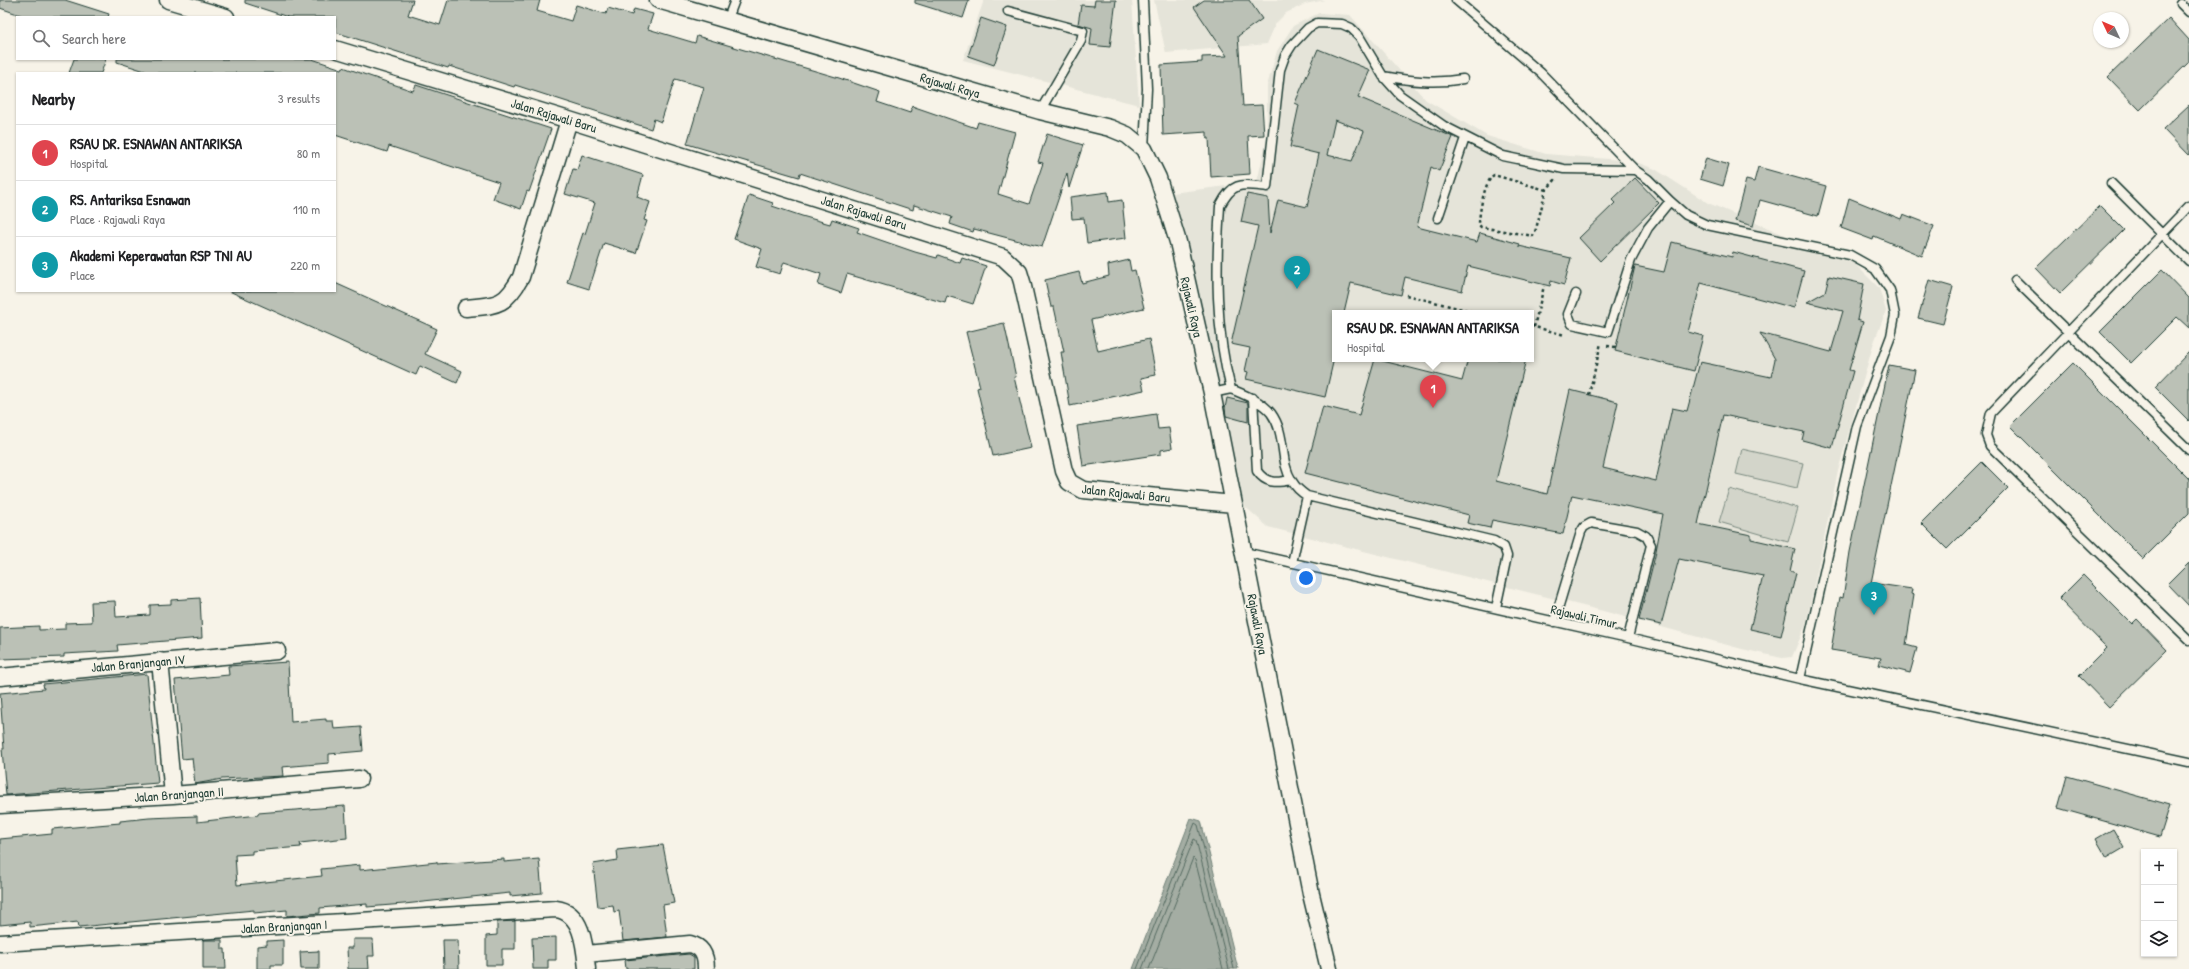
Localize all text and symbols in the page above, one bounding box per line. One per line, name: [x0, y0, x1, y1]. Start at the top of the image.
north arrow: [2093, 12, 2129, 48]
search box: [16, 16, 336, 60]
icon: search: [30, 27, 52, 49]
text: Search here: [62, 28, 126, 49]
street label: Rajawali Raya: [918, 68, 982, 102]
text: Nearby: [32, 87, 75, 110]
text: 3 results: [278, 89, 320, 107]
street label: Jalan Rajawali Baru: [509, 93, 599, 137]
text: RSAU DR. ESNAWAN ANTARIKSA: [70, 133, 242, 154]
text: 1: [43, 144, 47, 162]
text: 80 m: [297, 144, 320, 162]
text: Hospital: [70, 154, 108, 172]
text: RS. Antariksa Esnawan: [70, 189, 191, 210]
street label: Jalan Rajawali Baru: [819, 190, 909, 234]
text: 2: [42, 200, 48, 218]
text: 110 m: [293, 200, 320, 218]
text: Place · Rajawali Raya: [70, 210, 165, 228]
text: Akademi Keperawatan RSP TNI AU: [70, 245, 252, 266]
text: 3: [42, 256, 48, 274]
text: 220 m: [290, 256, 320, 274]
pin: 2: [1284, 256, 1310, 289]
text: Place: [70, 266, 95, 284]
street label: Rajawali Raya: [1176, 275, 1208, 339]
popup: [1332, 310, 1534, 362]
text: RSAU DR. ESNAWAN ANTARIKSA: [1347, 317, 1519, 338]
text: Hospital: [1347, 338, 1385, 356]
pin: 1: [1420, 375, 1446, 408]
street label: Jalan Rajawali Baru: [1081, 479, 1171, 507]
your location: [1296, 568, 1316, 588]
pin: 3: [1861, 582, 1887, 615]
street label: Rajawali Raya: [1243, 592, 1273, 656]
street label: Rajawali Timur: [1549, 600, 1619, 632]
street label: Jalan Branjangan IV: [90, 650, 186, 676]
street label: Jalan Branjangan II: [134, 782, 224, 806]
map controls: [2141, 849, 2177, 957]
button: +: [2141, 849, 2177, 885]
button: −: [2141, 885, 2177, 921]
street label: Jalan Branjangan I: [240, 915, 328, 937]
button: layers: [2141, 921, 2177, 957]

